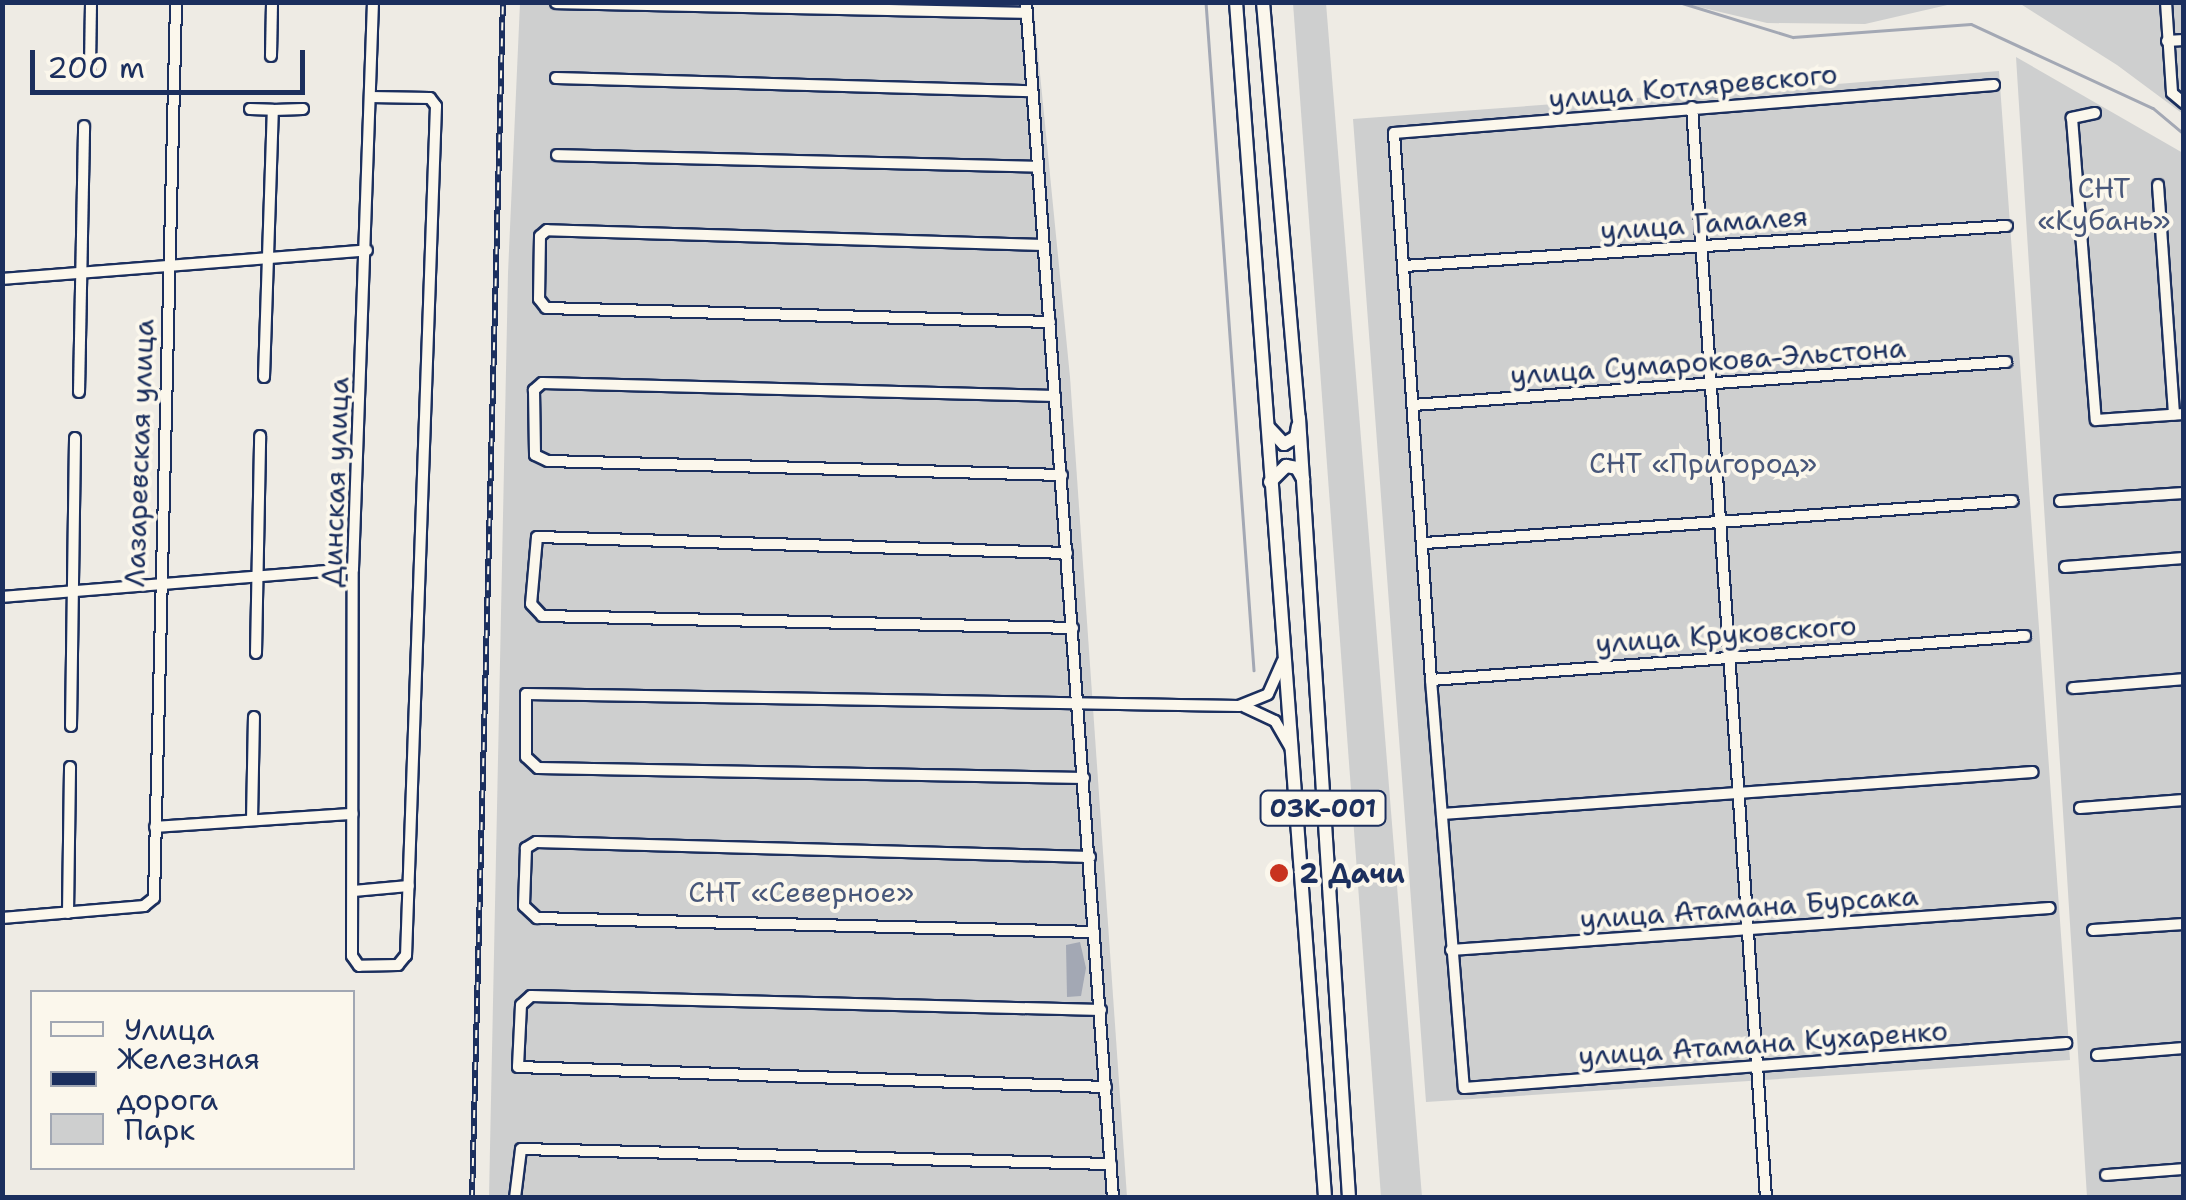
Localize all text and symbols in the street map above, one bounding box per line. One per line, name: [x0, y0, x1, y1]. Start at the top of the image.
scale bar: [35, 30, 310, 92]
text: 200 m: [47, 47, 145, 88]
street label: улица Котляревского: [1547, 57, 1839, 115]
park label: СНТ «Кубань»: [2038, 171, 2170, 237]
street label: улица Гамалея: [1599, 199, 1809, 247]
street label: Лазаревская улица: [118, 318, 160, 588]
street label: улица Сумарокова-Эльстона: [1509, 330, 1907, 392]
street label: Динская улица: [315, 376, 355, 588]
park label: СНТ «Пригород»: [1589, 446, 1817, 480]
street label: улица Круковского: [1594, 608, 1858, 660]
road number: 03К-001: [1258, 788, 1388, 828]
place label: 2 Дачи: [1299, 856, 1405, 890]
marker: 2 Дачи: [1268, 862, 1290, 884]
park label: СНТ «Северное»: [688, 875, 914, 909]
street label: улица Атамана Бурсака: [1579, 878, 1919, 936]
legend: [30, 990, 355, 1170]
text: Улица: [124, 1009, 215, 1050]
street label: улица Атамана Кухаренко: [1577, 1013, 1949, 1073]
text: Железная дорога: [117, 1038, 260, 1120]
text: Парк: [124, 1109, 195, 1150]

